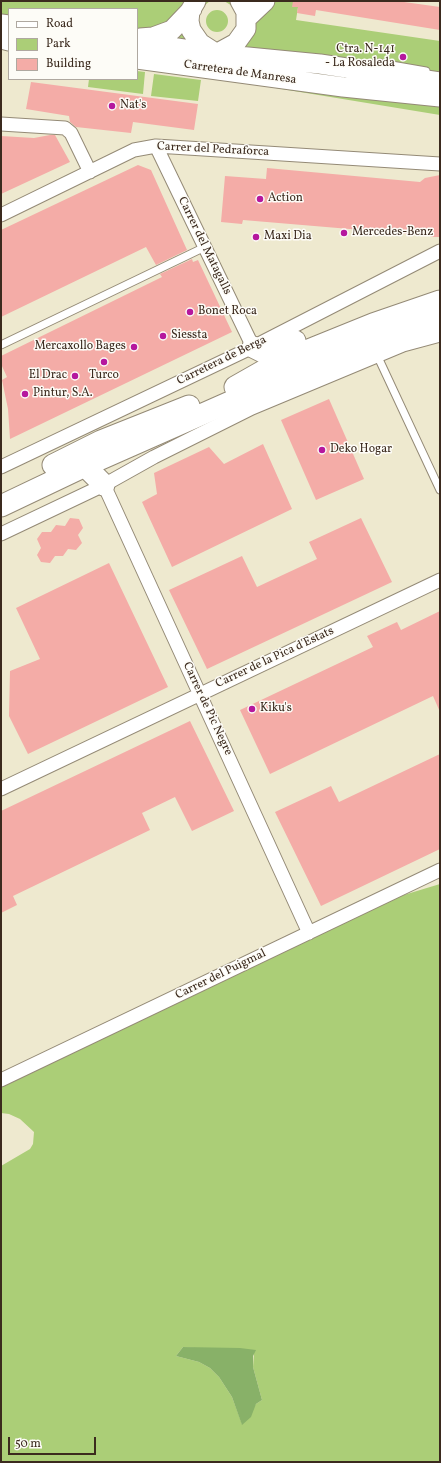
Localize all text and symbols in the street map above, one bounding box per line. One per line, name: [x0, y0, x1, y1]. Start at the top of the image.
legend: [8, 8, 138, 80]
text: Road: [46, 16, 73, 32]
text: Park: [46, 36, 71, 52]
place label: Ctra. N-141 - La Rosaleda: [325, 43, 395, 71]
marker: Ctra. N-141 - La Rosaleda: [398, 52, 408, 62]
text: Building: [46, 56, 91, 72]
street label: Carretera de Manresa: [183, 58, 297, 88]
place label: Nat's: [120, 99, 146, 113]
marker: Nat's: [107, 101, 117, 111]
street label: Carrer del Pedraforca: [156, 140, 270, 160]
place label: Action: [268, 192, 303, 206]
marker: Action: [255, 194, 265, 204]
street label: Carrer del Matagalls: [174, 195, 234, 297]
place label: Mercedes-Benz: [352, 226, 433, 240]
marker: Mercedes-Benz: [339, 228, 349, 238]
place label: Maxi Dia: [264, 230, 312, 244]
marker: Maxi Dia: [251, 232, 261, 242]
place label: Bonet Roca: [198, 305, 257, 319]
marker: Bonet Roca: [185, 307, 195, 317]
place label: Siessta: [171, 329, 207, 343]
marker: Siessta: [158, 331, 168, 341]
street label: Carretera de Berga: [175, 333, 269, 389]
place label: Mercaxollo Bages: [34, 340, 126, 354]
marker: Mercaxollo Bages: [129, 342, 139, 352]
marker: Turco: [99, 357, 109, 367]
place label: El Drac: [29, 369, 67, 383]
place label: Turco: [89, 369, 119, 383]
marker: El Drac: [70, 371, 80, 381]
place label: Pintur, S.A.: [33, 387, 93, 401]
marker: Pintur, S.A.: [20, 389, 30, 399]
place label: Deko Hogar: [330, 443, 392, 457]
marker: Deko Hogar: [317, 445, 327, 455]
street label: Carrer de la Pica d'Estats: [214, 624, 336, 692]
street label: Carrer de Pic Negre: [179, 660, 235, 758]
place label: Kiku's: [260, 702, 292, 716]
marker: Kiku's: [247, 704, 257, 714]
street label: Carrer del Puigmal: [173, 947, 269, 1003]
scale bar: [10, 1429, 98, 1455]
text: 50 m: [15, 1436, 41, 1452]

